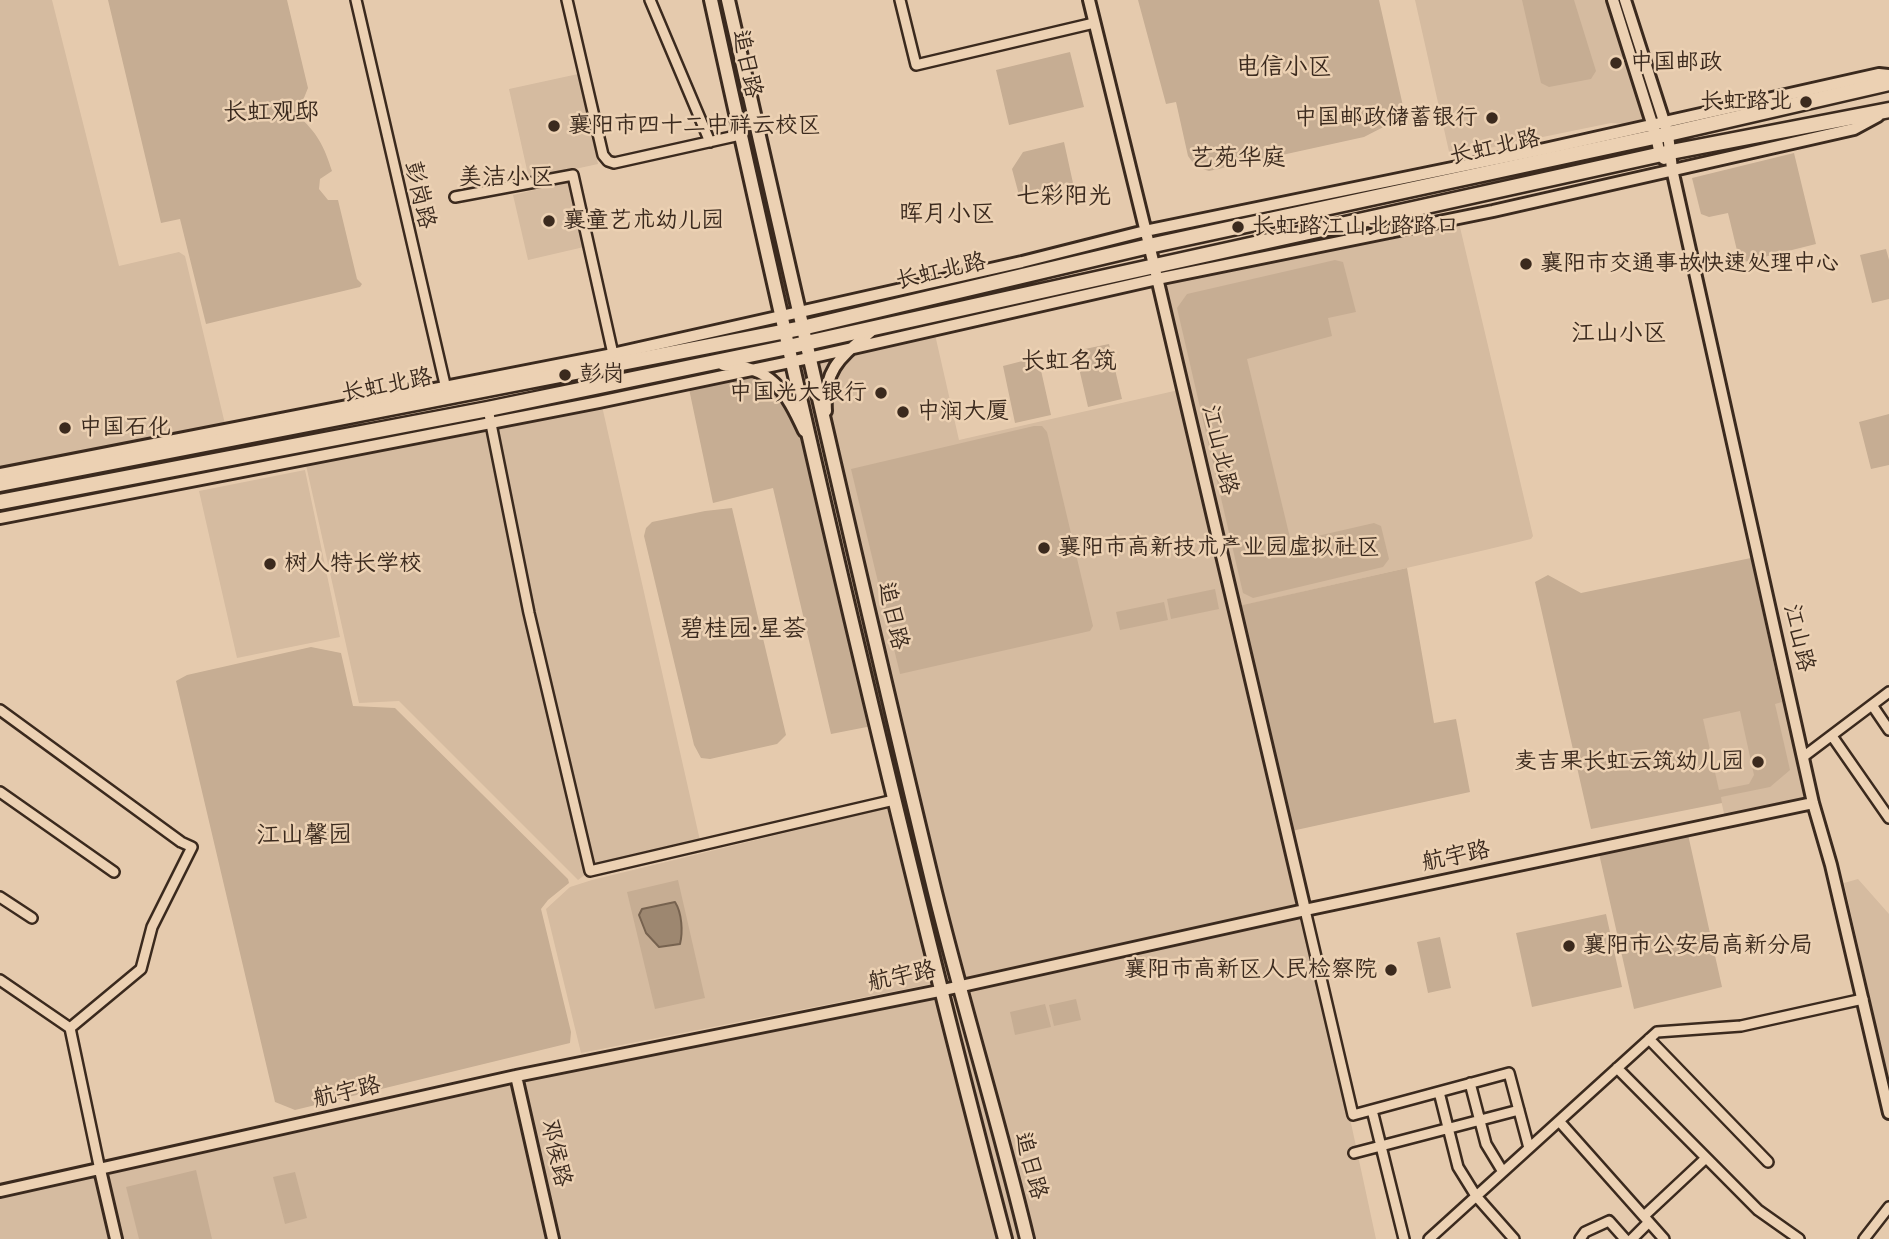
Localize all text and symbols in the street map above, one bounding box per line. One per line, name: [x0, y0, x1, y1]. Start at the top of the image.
street label: 追日路: [725, 27, 767, 101]
place label: 中国邮政: [1630, 49, 1722, 77]
district label: 电信小区: [1236, 54, 1332, 82]
marker: 中国邮政: [1608, 55, 1624, 71]
place label: 长虹路北: [1700, 88, 1792, 116]
marker: 长虹路北: [1798, 94, 1814, 110]
district label: 长虹观邸: [223, 99, 319, 127]
place label: 中国邮政储蓄银行: [1294, 104, 1478, 132]
marker: 中国邮政储蓄银行: [1484, 110, 1500, 126]
place label: 襄阳市四十二中祥云校区: [568, 112, 821, 140]
marker: 襄阳市四十二中祥云校区: [546, 118, 562, 134]
street label: 长虹北路: [1447, 125, 1543, 171]
district label: 艺苑华庭: [1190, 145, 1286, 173]
street label: 彭岗路: [398, 158, 440, 232]
district label: 美洁小区: [458, 164, 554, 192]
district label: 七彩阳光: [1016, 183, 1112, 211]
district label: 晖月小区: [899, 201, 995, 229]
place label: 襄童艺术幼儿园: [563, 207, 724, 235]
marker: 襄童艺术幼儿园: [541, 213, 557, 229]
place label: 长虹路江山北路路口: [1252, 213, 1459, 241]
marker: 长虹路江山北路路口: [1230, 219, 1246, 235]
street label: 长虹北路: [893, 248, 989, 296]
place label: 襄阳市交通事故快速处理中心: [1540, 250, 1839, 278]
marker: 襄阳市交通事故快速处理中心: [1518, 256, 1534, 272]
district label: 江山小区: [1571, 320, 1667, 348]
district label: 长虹名筑: [1021, 348, 1117, 376]
place label: 彭岗: [579, 361, 625, 389]
street label: 长虹北路: [339, 364, 435, 408]
marker: 彭岗: [557, 367, 573, 383]
place label: 中国光大银行: [729, 379, 867, 407]
marker: 中国光大银行: [873, 385, 889, 401]
place label: 中润大厦: [917, 398, 1009, 426]
street label: 江山北路: [1195, 402, 1243, 498]
marker: 中润大厦: [895, 404, 911, 420]
place label: 中国石化: [79, 414, 171, 442]
marker: 中国石化: [57, 420, 73, 436]
place label: 襄阳市高新技术产业园虚拟社区: [1058, 534, 1380, 562]
marker: 襄阳市高新技术产业园虚拟社区: [1036, 540, 1052, 556]
place label: 树人特长学校: [284, 550, 422, 578]
marker: 树人特长学校: [262, 556, 278, 572]
street label: 追日路: [871, 579, 913, 653]
street label: 江山路: [1777, 601, 1819, 675]
district label: 碧桂园·星荟: [680, 616, 806, 644]
place label: 麦吉果长虹云筑幼儿园: [1514, 748, 1744, 776]
marker: 麦吉果长虹云筑幼儿园: [1750, 754, 1766, 770]
district label: 江山馨园: [256, 822, 352, 850]
street label: 航宇路: [1419, 836, 1493, 878]
place label: 襄阳市公安局高新分局: [1583, 932, 1813, 960]
marker: 襄阳市公安局高新分局: [1561, 938, 1577, 954]
street label: 航宇路: [865, 956, 939, 998]
place label: 襄阳市高新区人民检察院: [1124, 956, 1377, 984]
marker: 襄阳市高新区人民检察院: [1383, 962, 1399, 978]
street label: 航宇路: [310, 1072, 384, 1114]
street label: 邓侯路: [534, 1116, 576, 1190]
street label: 追日路: [1008, 1129, 1052, 1203]

